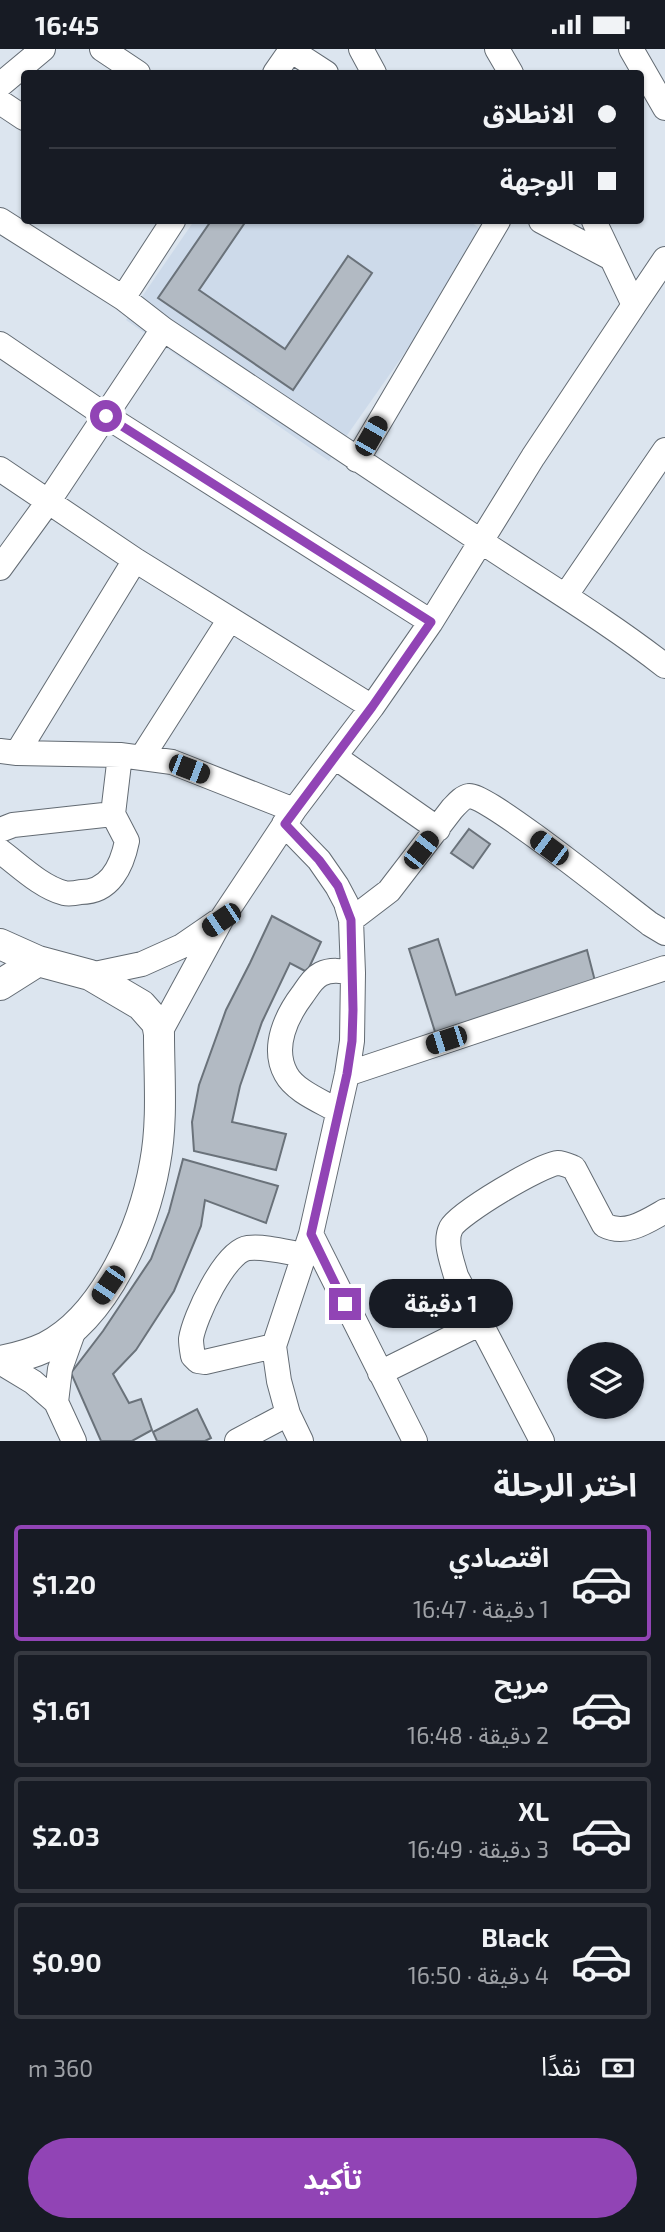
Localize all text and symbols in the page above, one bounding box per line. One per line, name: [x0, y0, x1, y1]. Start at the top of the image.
text: 16:45: [35, 9, 99, 40]
text: الانطلاق: [483, 97, 574, 128]
text: الوجهة: [500, 164, 574, 195]
route start: [90, 400, 122, 432]
car: [352, 413, 391, 459]
car: [166, 752, 213, 786]
car: [400, 827, 443, 873]
car: [526, 827, 573, 869]
car: [198, 900, 245, 940]
car: [423, 1024, 470, 1056]
car: [88, 1262, 129, 1308]
callout: 1 دقيقة: [370, 1279, 513, 1329]
route end: [329, 1288, 361, 1320]
text: 1 دقيقة: [405, 1289, 477, 1317]
map controls: [567, 1342, 644, 1419]
button: layers: [567, 1342, 644, 1419]
text: اختر الرحلة: [493, 1464, 637, 1502]
text: اقتصادي: [449, 1541, 549, 1572]
icon: car: [570, 1552, 633, 1615]
text: $1.20: [32, 1568, 96, 1599]
text: 1 دقيقة · 16:47: [413, 1595, 549, 1623]
text: مريح: [494, 1667, 549, 1698]
icon: car: [570, 1678, 633, 1741]
text: $1.61: [32, 1694, 91, 1725]
text: 2 دقيقة · 16:48: [407, 1721, 549, 1749]
text: XL: [518, 1795, 549, 1826]
icon: car: [570, 1804, 633, 1867]
text: $2.03: [32, 1820, 100, 1851]
text: 3 دقيقة · 16:49: [408, 1835, 549, 1863]
text: Black: [481, 1921, 549, 1952]
icon: car: [570, 1930, 633, 1993]
text: $0.90: [32, 1946, 102, 1977]
text: 4 دقيقة · 16:50: [408, 1961, 549, 1989]
icon: cash: [599, 2049, 637, 2087]
text: نقدًا: [541, 2050, 581, 2081]
text: 360 m: [28, 2054, 93, 2082]
button: تأكيد: [28, 2138, 637, 2218]

